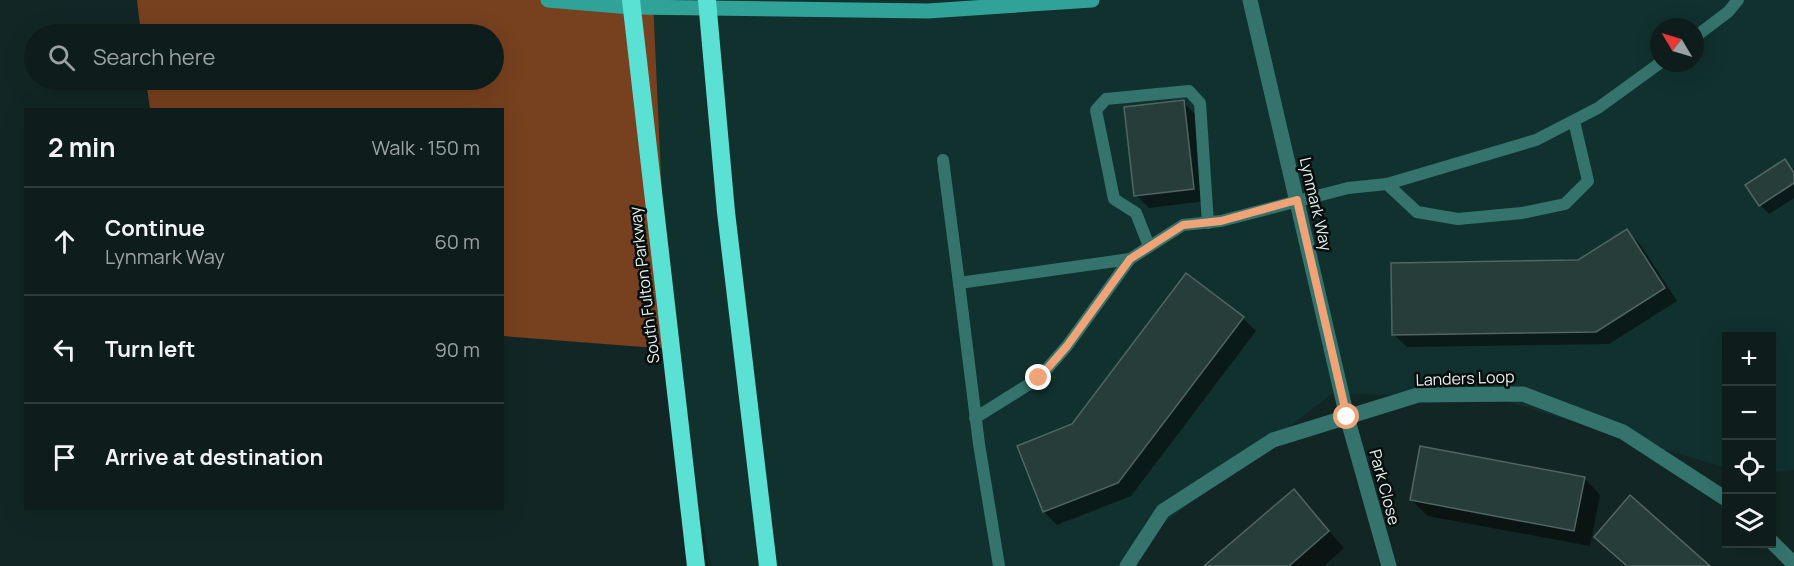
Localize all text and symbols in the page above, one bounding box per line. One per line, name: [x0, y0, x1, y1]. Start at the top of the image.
north arrow: [1650, 18, 1704, 72]
search box: [24, 24, 504, 90]
icon: search: [45, 41, 78, 74]
text: Search here: [93, 42, 215, 72]
text: 2 min: [48, 129, 116, 165]
text: Walk · 150 m: [371, 134, 480, 161]
street label: Lynmark Way: [1295, 155, 1338, 254]
street label: South Fulton Parkway: [623, 205, 665, 365]
text: Continue: [105, 213, 205, 243]
icon: ahead: [48, 225, 81, 258]
text: 60 m: [434, 228, 480, 255]
text: Lynmark Way: [105, 243, 225, 270]
map controls: [1722, 332, 1776, 548]
button: +: [1722, 332, 1776, 386]
icon: left: [48, 333, 81, 366]
text: Turn left: [105, 334, 195, 364]
text: 90 m: [434, 336, 480, 363]
route end: [1025, 364, 1051, 390]
street label: Landers Loop: [1415, 365, 1515, 391]
button: −: [1722, 386, 1776, 440]
route start: [1333, 403, 1359, 429]
button: locate: [1722, 440, 1776, 494]
icon: arrive: [48, 441, 81, 474]
text: Arrive at destination: [105, 442, 323, 472]
street label: Park Close: [1364, 447, 1406, 527]
button: layers: [1722, 494, 1776, 548]

